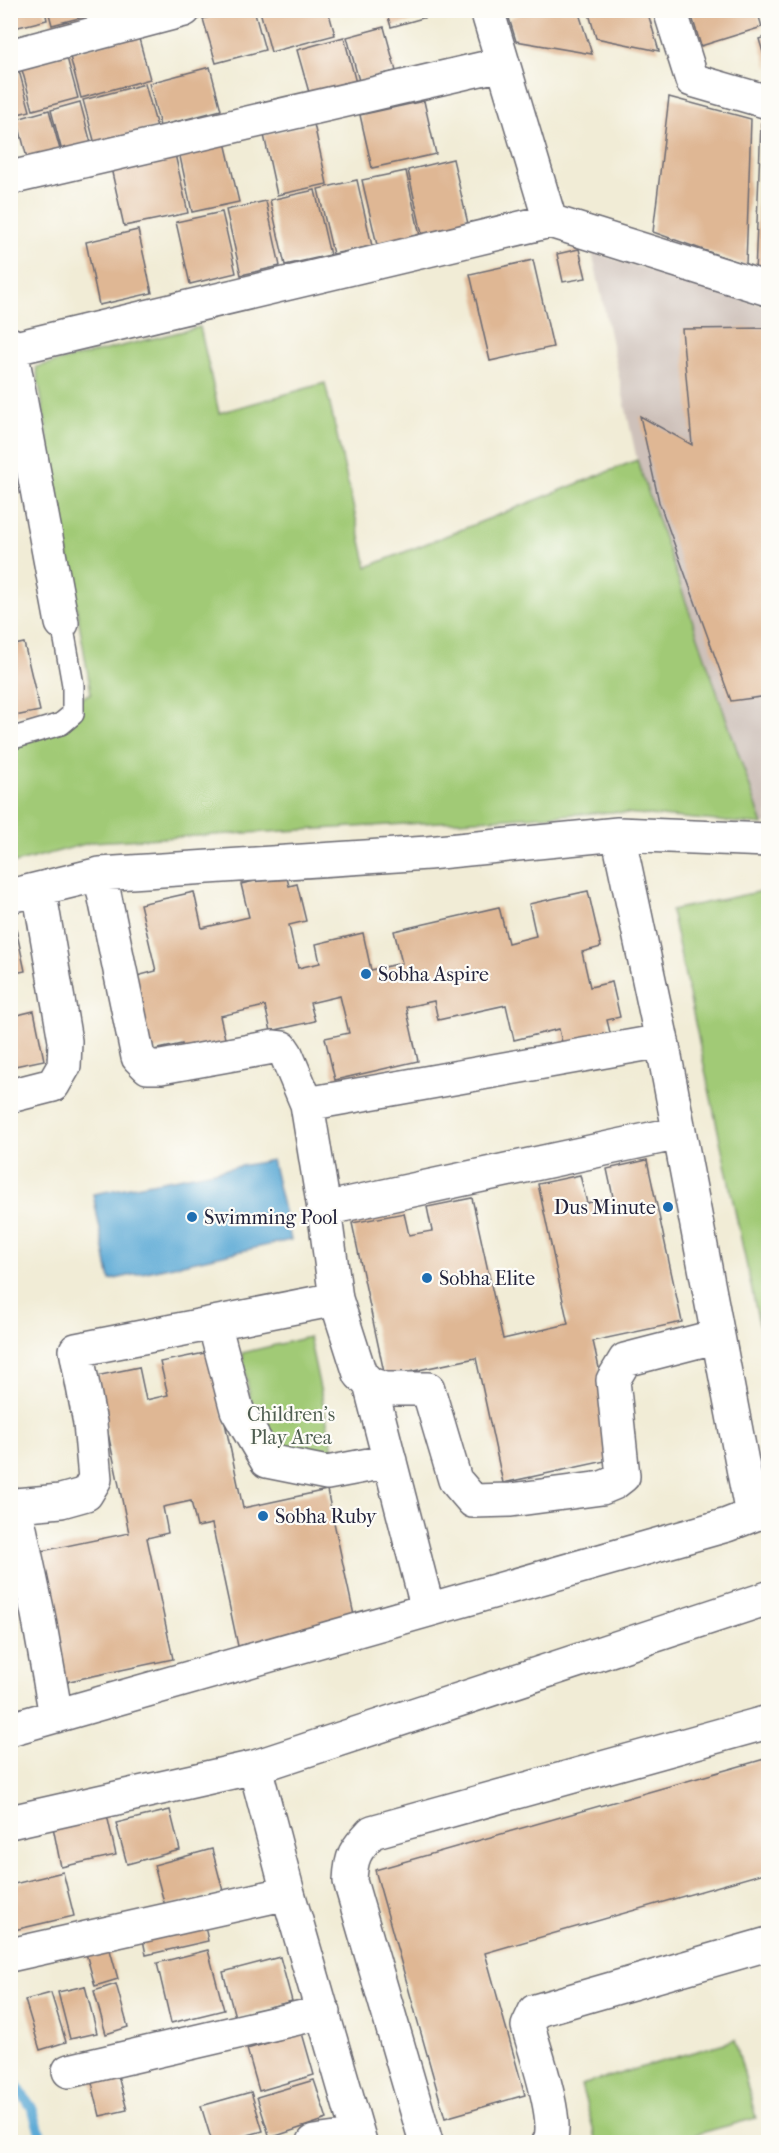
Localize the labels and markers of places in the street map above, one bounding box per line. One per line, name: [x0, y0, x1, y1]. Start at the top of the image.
place label: Sobha Aspire: [378, 963, 489, 986]
marker: Sobha Aspire: [359, 967, 373, 981]
place label: Dus Minute: [554, 1196, 656, 1219]
marker: Dus Minute: [661, 1200, 675, 1214]
place label: Swimming Pool: [204, 1206, 338, 1229]
marker: Swimming Pool: [185, 1210, 199, 1224]
place label: Sobha Elite: [439, 1267, 535, 1290]
marker: Sobha Elite: [420, 1271, 434, 1285]
place label: Sobha Ruby: [275, 1505, 378, 1528]
marker: Sobha Ruby: [256, 1509, 270, 1523]

